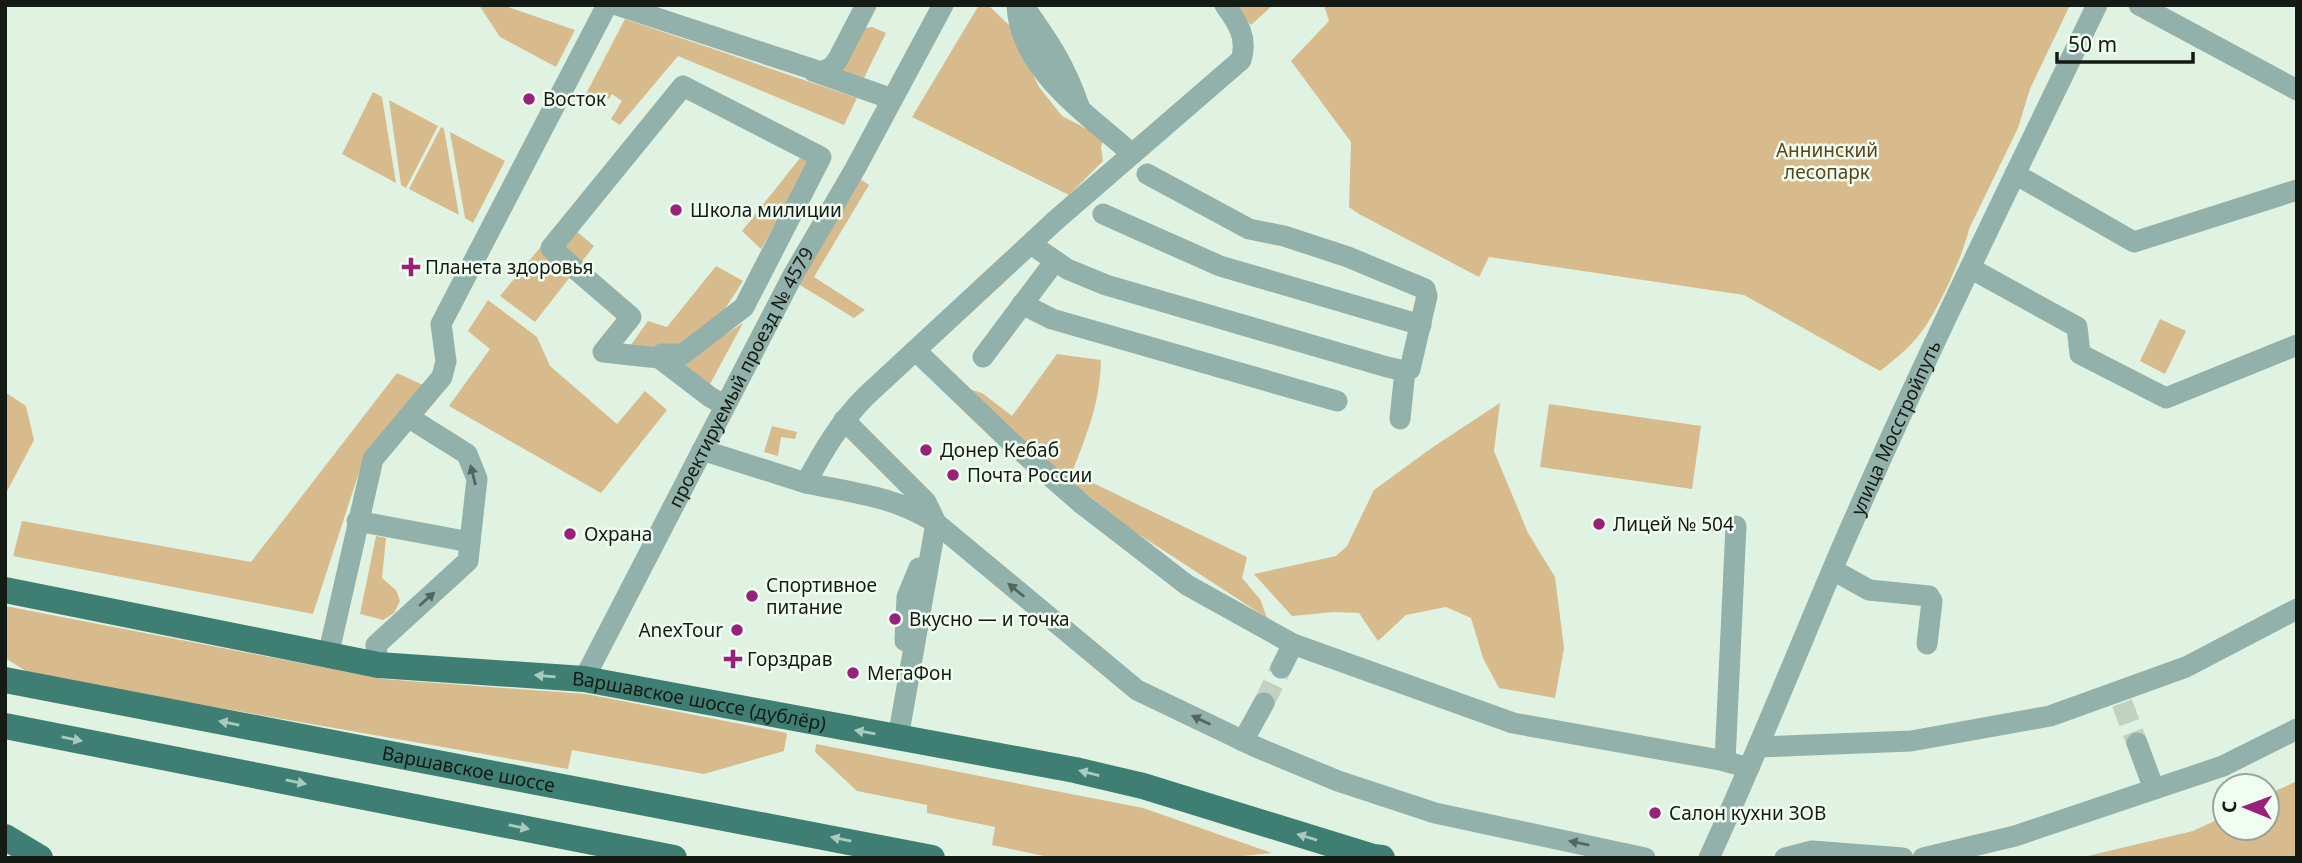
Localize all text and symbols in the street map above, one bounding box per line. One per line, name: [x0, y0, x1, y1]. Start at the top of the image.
scale bar: [2057, 21, 2194, 65]
text: 50 m: [2068, 30, 2117, 58]
place label: Восток: [543, 86, 606, 112]
marker: Восток: [521, 91, 537, 107]
park label: Аннинский лесопарк: [1776, 137, 1878, 185]
place label: Школа милиции: [690, 197, 842, 223]
marker: Школа милиции: [668, 202, 684, 218]
street label: проектируемый проезд № 4579: [662, 242, 820, 512]
place label: Планета здоровья: [425, 254, 594, 280]
marker: Планета здоровья: [403, 259, 419, 275]
street label: улица Мосстройпуть: [1844, 336, 1947, 519]
place label: Донер Кебаб: [940, 437, 1059, 463]
marker: Донер Кебаб: [918, 442, 934, 458]
place label: Почта России: [967, 462, 1092, 488]
one-way arrow: [467, 463, 478, 485]
marker: Почта России: [945, 467, 961, 483]
place label: Лицей № 504: [1613, 511, 1734, 537]
marker: Лицей № 504: [1591, 516, 1607, 532]
place label: Охрана: [584, 521, 652, 547]
marker: Охрана: [562, 526, 578, 542]
place label: Спортивное питание: [766, 572, 877, 620]
one-way arrow: [1008, 582, 1026, 597]
marker: Спортивное питание: [744, 588, 760, 604]
one-way arrow: [418, 591, 436, 607]
place label: Вкусно — и точка: [909, 606, 1070, 632]
marker: Вкусно — и точка: [887, 611, 903, 627]
place label: AnexTour: [638, 617, 723, 643]
marker: AnexTour: [729, 622, 745, 638]
place label: Горздрав: [747, 646, 832, 672]
marker: Горздрав: [725, 651, 741, 667]
place label: МегаФон: [867, 660, 952, 686]
street label: Варшавское шоссе (дублёр): [571, 665, 828, 737]
marker: МегаФон: [845, 665, 861, 681]
one-way arrow: [534, 670, 556, 681]
one-way arrow: [1191, 714, 1211, 725]
one-way arrow: [218, 717, 240, 728]
one-way arrow: [854, 726, 876, 737]
one-way arrow: [61, 734, 83, 745]
street label: Варшавское шоссе: [380, 740, 557, 798]
one-way arrow: [1078, 767, 1100, 778]
north arrow: [2211, 772, 2281, 842]
one-way arrow: [285, 777, 307, 788]
place label: Салон кухни ЗОВ: [1669, 800, 1826, 826]
text: С: [2216, 800, 2242, 813]
marker: Салон кухни ЗОВ: [1647, 805, 1663, 821]
one-way arrow: [508, 821, 530, 832]
one-way arrow: [1297, 831, 1318, 841]
one-way arrow: [830, 834, 852, 845]
one-way arrow: [1568, 837, 1590, 848]

